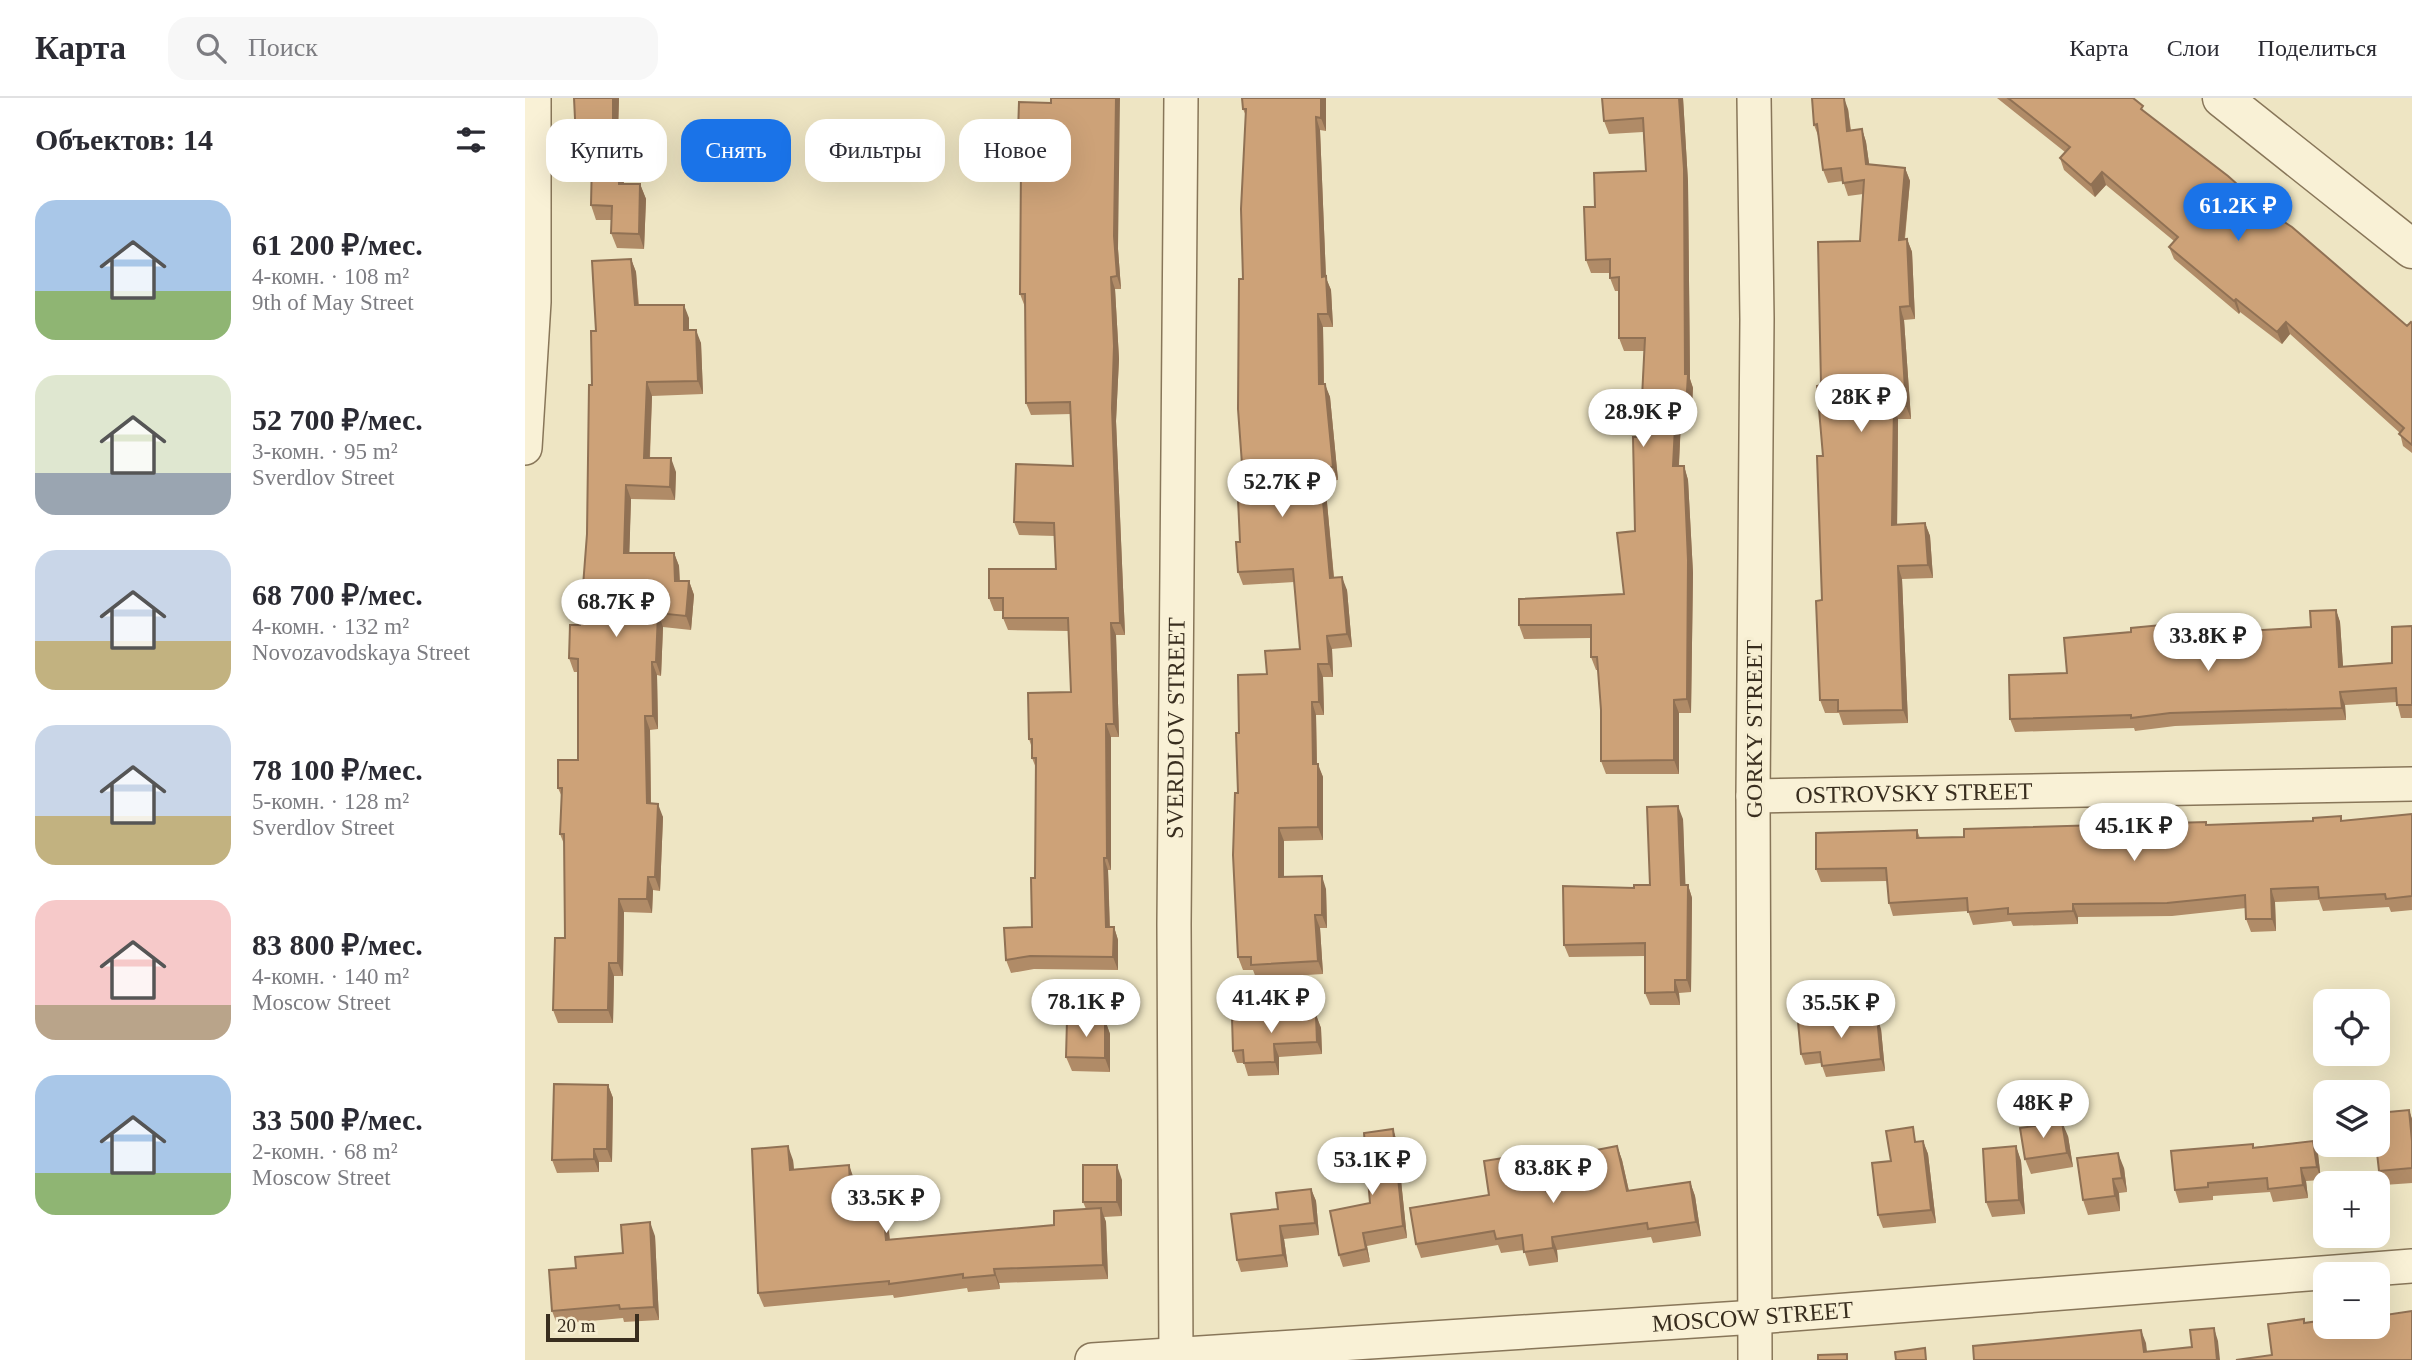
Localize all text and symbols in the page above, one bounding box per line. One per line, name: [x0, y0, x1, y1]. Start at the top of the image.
search box: [168, 17, 658, 80]
icon: search: [192, 29, 230, 67]
text: Карта: [35, 30, 126, 66]
text: Поиск: [248, 33, 318, 62]
text: Карта: [2069, 35, 2129, 61]
text: Слои: [2167, 35, 2220, 61]
text: Поделиться: [2258, 35, 2377, 61]
chip: Купить: [546, 119, 667, 182]
chip: Снять: [681, 119, 791, 182]
chip: Фильтры: [805, 119, 945, 182]
chip: Новое: [959, 119, 1071, 182]
icon: filters: [452, 121, 490, 159]
text: Объектов: 14: [35, 123, 213, 156]
pin: 61.2K ₽: [2173, 184, 2303, 243]
text: 61.2K ₽: [2199, 193, 2277, 218]
icon: home: [91, 228, 175, 312]
text: 61 200 ₽/мес.: [252, 228, 423, 261]
text: 4-комн. · 108 m²: [252, 264, 409, 289]
text: 9th of May Street: [252, 290, 414, 315]
pin: 28K ₽: [1812, 374, 1910, 434]
text: 28K ₽: [1831, 384, 1891, 409]
pin: 28.9K ₽: [1578, 390, 1708, 449]
text: 28.9K ₽: [1604, 399, 1682, 424]
icon: home: [91, 403, 175, 487]
text: 52 700 ₽/мес.: [252, 403, 423, 436]
text: 3-комн. · 95 m²: [252, 439, 398, 464]
pin: 52.7K ₽: [1217, 460, 1347, 519]
text: Sverdlov Street: [252, 465, 394, 490]
text: 52.7K ₽: [1243, 469, 1321, 494]
icon: home: [91, 578, 175, 662]
text: 68 700 ₽/мес.: [252, 578, 423, 611]
pin: 68.7K ₽: [551, 580, 681, 639]
text: 68.7K ₽: [577, 589, 655, 614]
text: 4-комн. · 132 m²: [252, 614, 409, 639]
pin: 33.8K ₽: [2143, 614, 2273, 673]
street label: SVERDLOV STREET: [1162, 617, 1190, 839]
text: 33.8K ₽: [2169, 623, 2247, 648]
street label: GORKY STREET: [1741, 639, 1767, 818]
text: Novozavodskaya Street: [252, 640, 470, 665]
icon: home: [91, 753, 175, 837]
text: 78 100 ₽/мес.: [252, 753, 423, 786]
street label: OSTROVSKY STREET: [1795, 778, 2033, 808]
text: 5-комн. · 128 m²: [252, 789, 409, 814]
pin: 45.1K ₽: [2069, 804, 2199, 863]
text: 45.1K ₽: [2095, 813, 2173, 838]
text: Sverdlov Street: [252, 815, 394, 840]
icon: home: [91, 928, 175, 1012]
text: 83 800 ₽/мес.: [252, 928, 423, 961]
text: 4-комн. · 140 m²: [252, 964, 409, 989]
pin: 41.4K ₽: [1206, 976, 1336, 1035]
pin: 78.1K ₽: [1021, 979, 1151, 1039]
pin: 35.5K ₽: [1776, 981, 1906, 1040]
text: 41.4K ₽: [1232, 985, 1310, 1010]
text: 78.1K ₽: [1047, 989, 1125, 1014]
map controls: [2313, 989, 2390, 1339]
button: locate: [2313, 989, 2390, 1066]
text: Moscow Street: [252, 990, 391, 1015]
text: 35.5K ₽: [1802, 990, 1880, 1015]
pin: 48K ₽: [1994, 1080, 2092, 1140]
button: layers: [2313, 1080, 2390, 1157]
text: 48K ₽: [2013, 1090, 2073, 1115]
icon: home: [91, 1103, 175, 1187]
text: 33 500 ₽/мес.: [252, 1103, 423, 1136]
pin: 53.1K ₽: [1307, 1138, 1437, 1197]
text: 2-комн. · 68 m²: [252, 1139, 398, 1164]
pin: 83.8K ₽: [1488, 1146, 1618, 1205]
text: 53.1K ₽: [1333, 1147, 1411, 1172]
text: 83.8K ₽: [1514, 1155, 1592, 1180]
text: Moscow Street: [252, 1165, 391, 1190]
button: +: [2313, 1171, 2390, 1248]
pin: 33.5K ₽: [821, 1176, 951, 1235]
text: 33.5K ₽: [847, 1185, 925, 1210]
button: −: [2313, 1262, 2390, 1339]
street label: MOSCOW STREET: [1651, 1296, 1854, 1337]
scale bar: [546, 1311, 639, 1343]
text: 20 m: [557, 1315, 596, 1336]

